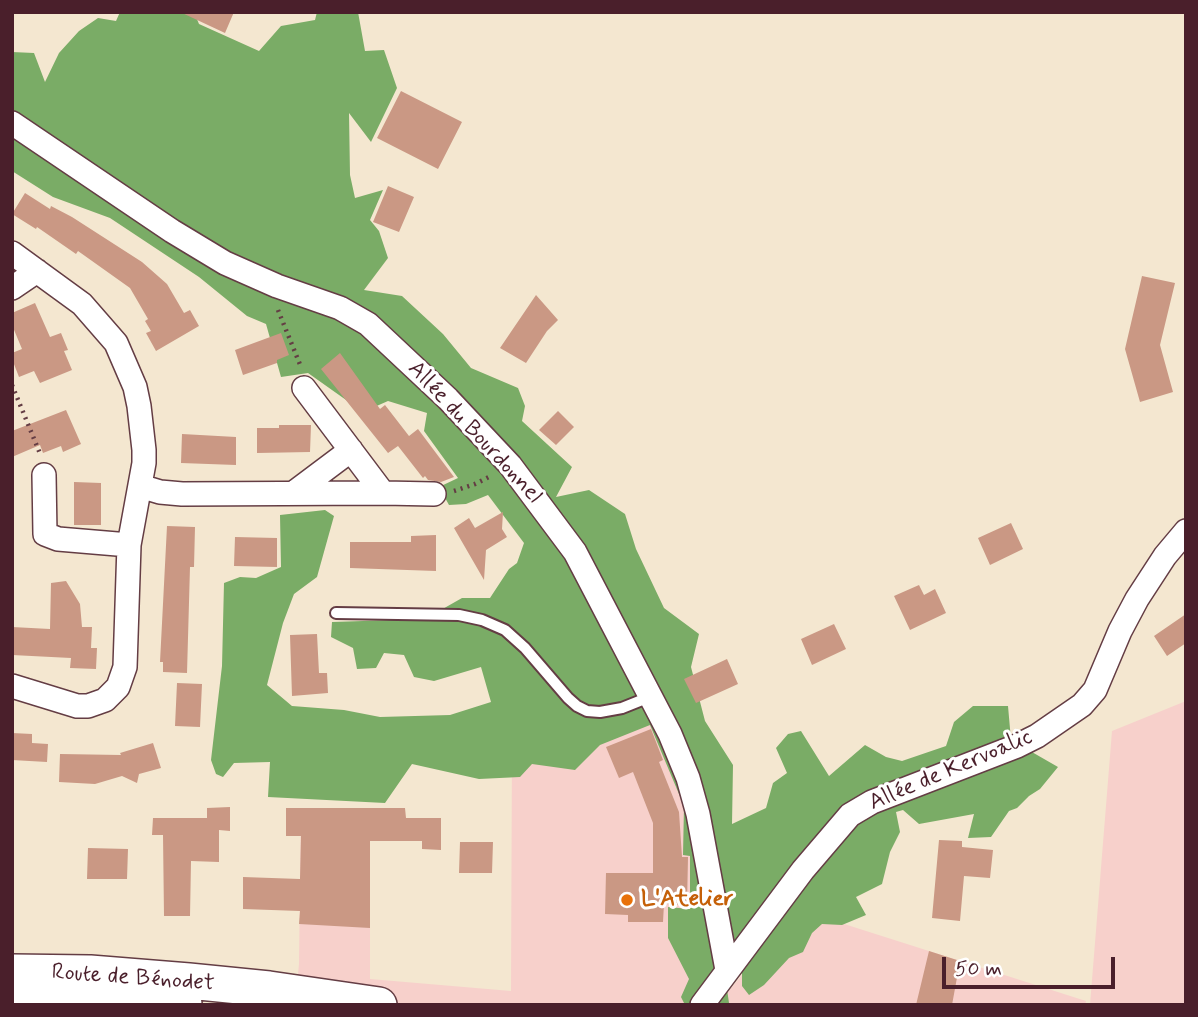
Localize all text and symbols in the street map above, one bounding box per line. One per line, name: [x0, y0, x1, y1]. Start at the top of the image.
street label: Allée du Bourdonnel: [401, 356, 547, 510]
street label: Allée de Kervoalic: [865, 724, 1037, 818]
place label: L'Atelier: [641, 886, 734, 914]
marker: L'Atelier: [619, 892, 635, 908]
scale bar: [946, 944, 1119, 988]
text: 50 m: [955, 955, 1002, 983]
street label: Route de Bénodet: [51, 960, 215, 998]

